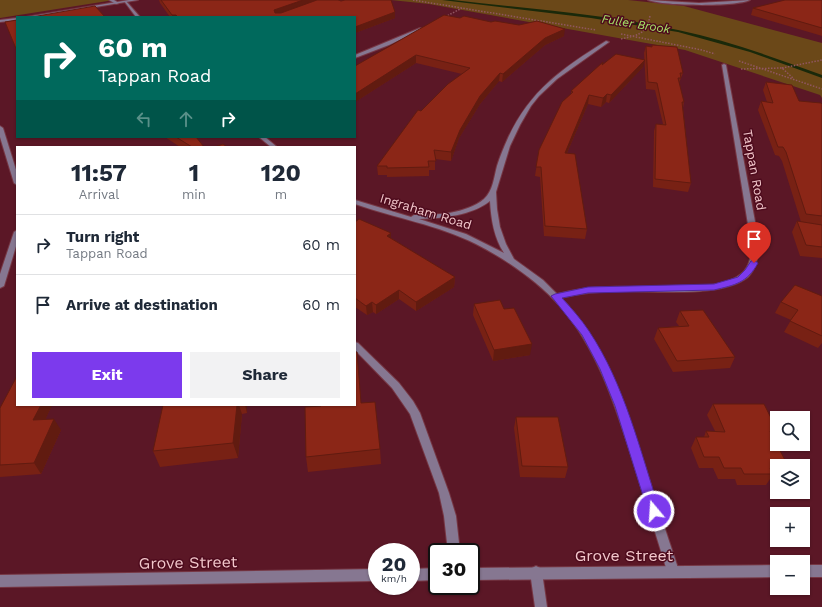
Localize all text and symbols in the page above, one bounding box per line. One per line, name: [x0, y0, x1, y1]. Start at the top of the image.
water label: Fuller Brook: [601, 12, 672, 36]
text: 60 m: [98, 31, 168, 64]
icon: right: [32, 32, 84, 84]
text: Tappan Road: [98, 65, 211, 86]
icon: left: [133, 108, 155, 130]
icon: ahead: [175, 108, 197, 130]
icon: right: [217, 108, 239, 130]
street label: Tappan Road: [740, 129, 769, 212]
text: 11:57: [71, 159, 127, 187]
text: 1: [189, 159, 199, 187]
text: 120: [261, 159, 301, 187]
text: Arrival: [79, 187, 119, 202]
text: min: [182, 187, 206, 202]
text: m: [275, 187, 287, 202]
street label: Ingraham Road: [378, 190, 474, 233]
pin: [737, 222, 771, 263]
text: Turn right: [66, 228, 139, 246]
icon: arrive: [743, 228, 765, 250]
icon: right: [32, 234, 54, 256]
text: 60 m: [302, 236, 340, 254]
text: Tappan Road: [66, 246, 148, 261]
icon: arrive: [32, 294, 54, 316]
text: Arrive at destination: [66, 296, 218, 314]
text: 60 m: [302, 296, 340, 314]
button: Exit: [32, 352, 182, 398]
button: Share: [190, 352, 340, 398]
map controls: [770, 411, 810, 595]
button: search: [770, 411, 810, 451]
button: layers: [770, 459, 810, 499]
position arrow: [633, 490, 675, 532]
button: +: [770, 507, 810, 547]
speed limit sign: 30: [428, 543, 480, 595]
street label: Grove Street: [575, 546, 674, 565]
street label: Grove Street: [139, 552, 238, 573]
text: 20: [382, 552, 406, 576]
button: −: [770, 555, 810, 595]
text: km/h: [381, 573, 407, 584]

